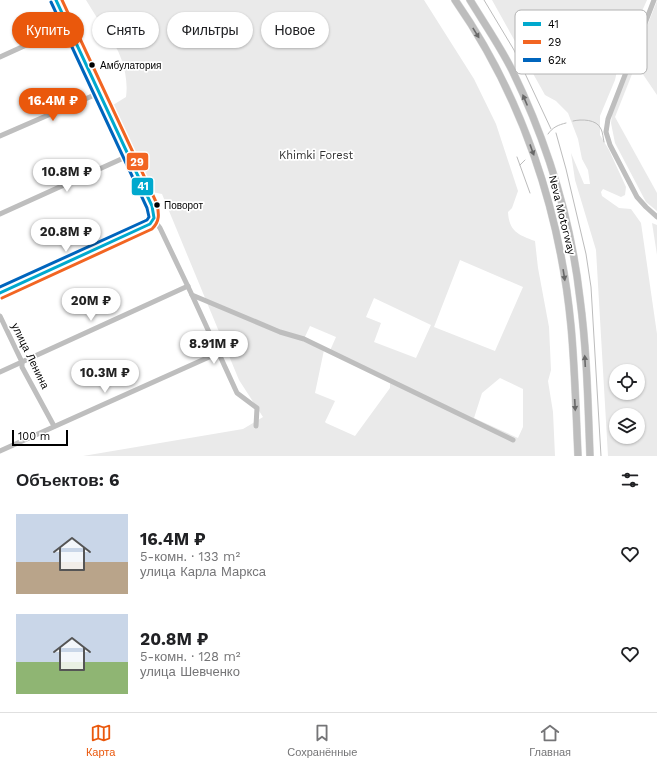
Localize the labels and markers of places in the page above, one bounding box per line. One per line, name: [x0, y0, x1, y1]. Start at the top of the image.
marker: Амбулатория: [87, 60, 97, 70]
place label: Амбулатория: [100, 60, 162, 71]
pin: 16.4M ₽: [16, 88, 90, 122]
pin: 10.8M ₽: [30, 159, 104, 193]
marker: Поворот: [152, 200, 162, 210]
place label: Поворот: [164, 200, 203, 211]
pin: 20.8M ₽: [29, 219, 103, 253]
pin: 20M ₽: [63, 288, 119, 322]
pin: 8.91M ₽: [177, 331, 251, 365]
pin: 10.3M ₽: [68, 360, 142, 394]

